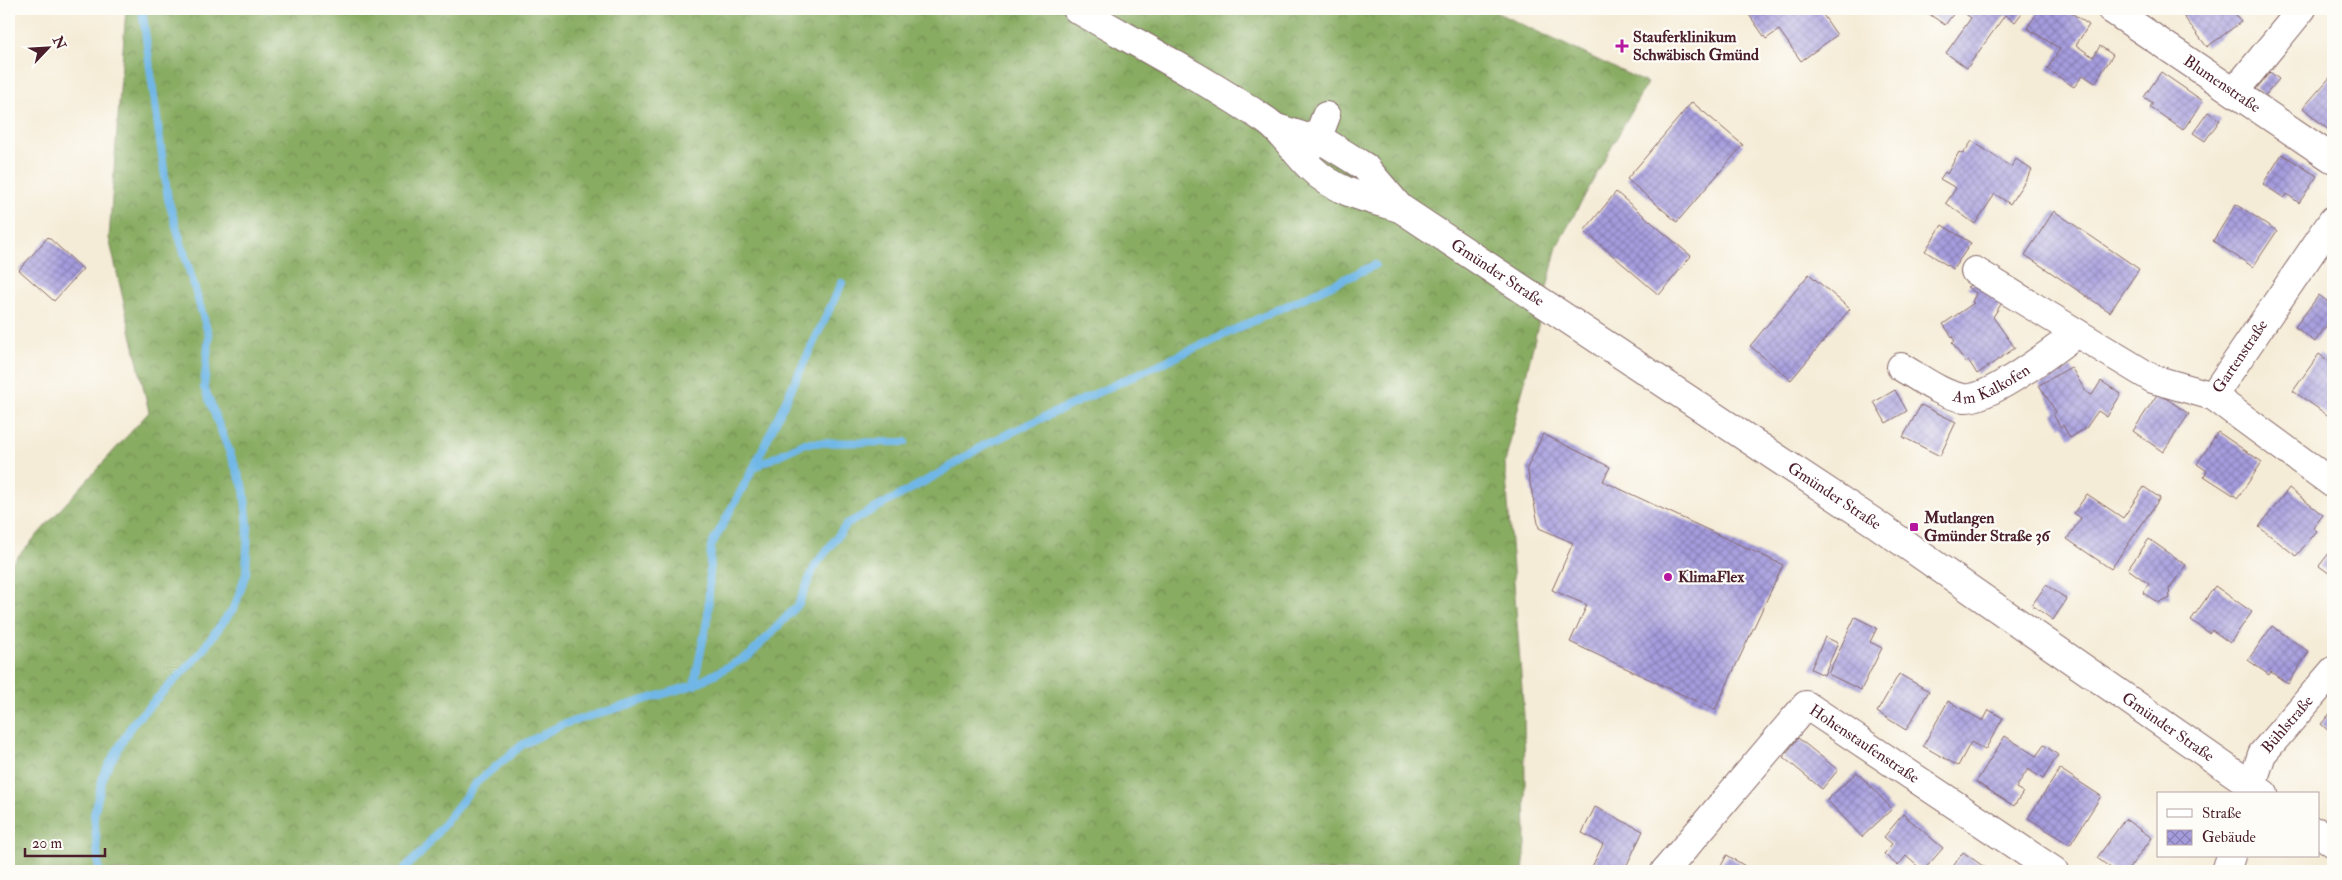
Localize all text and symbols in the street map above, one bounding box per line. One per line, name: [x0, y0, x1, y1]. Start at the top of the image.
north arrow: [22, 22, 72, 72]
place label: Stauferklinikum Schwäbisch Gmünd: [1633, 27, 1759, 65]
text: N: [49, 33, 70, 52]
marker: Stauferklinikum Schwäbisch Gmünd: [1615, 39, 1629, 53]
street label: Blumenstraße: [2180, 51, 2265, 117]
street label: Gmünder Straße: [1447, 234, 1548, 311]
street label: Gartenstraße: [2208, 315, 2272, 397]
street label: Am Kalkofen: [1950, 360, 2034, 409]
street label: Gmünder Straße: [1784, 458, 1885, 534]
place label: Mutlangen Gmünder Straße 36: [1923, 508, 2052, 546]
marker: Mutlangen Gmünder Straße 36: [1908, 521, 1920, 533]
place label: KlimaFlex: [1678, 567, 1745, 587]
marker: KlimaFlex: [1662, 571, 1674, 583]
street label: Gmünder Straße: [2118, 688, 2218, 766]
street label: Bühlstraße: [2257, 691, 2318, 757]
street label: Hohenstaufenstraße: [1806, 700, 1923, 788]
legend: [2157, 792, 2320, 858]
text: Straße: [2202, 804, 2241, 823]
scale bar: [25, 825, 105, 857]
text: Gebäude: [2202, 828, 2256, 847]
text: 20 m: [32, 834, 62, 853]

